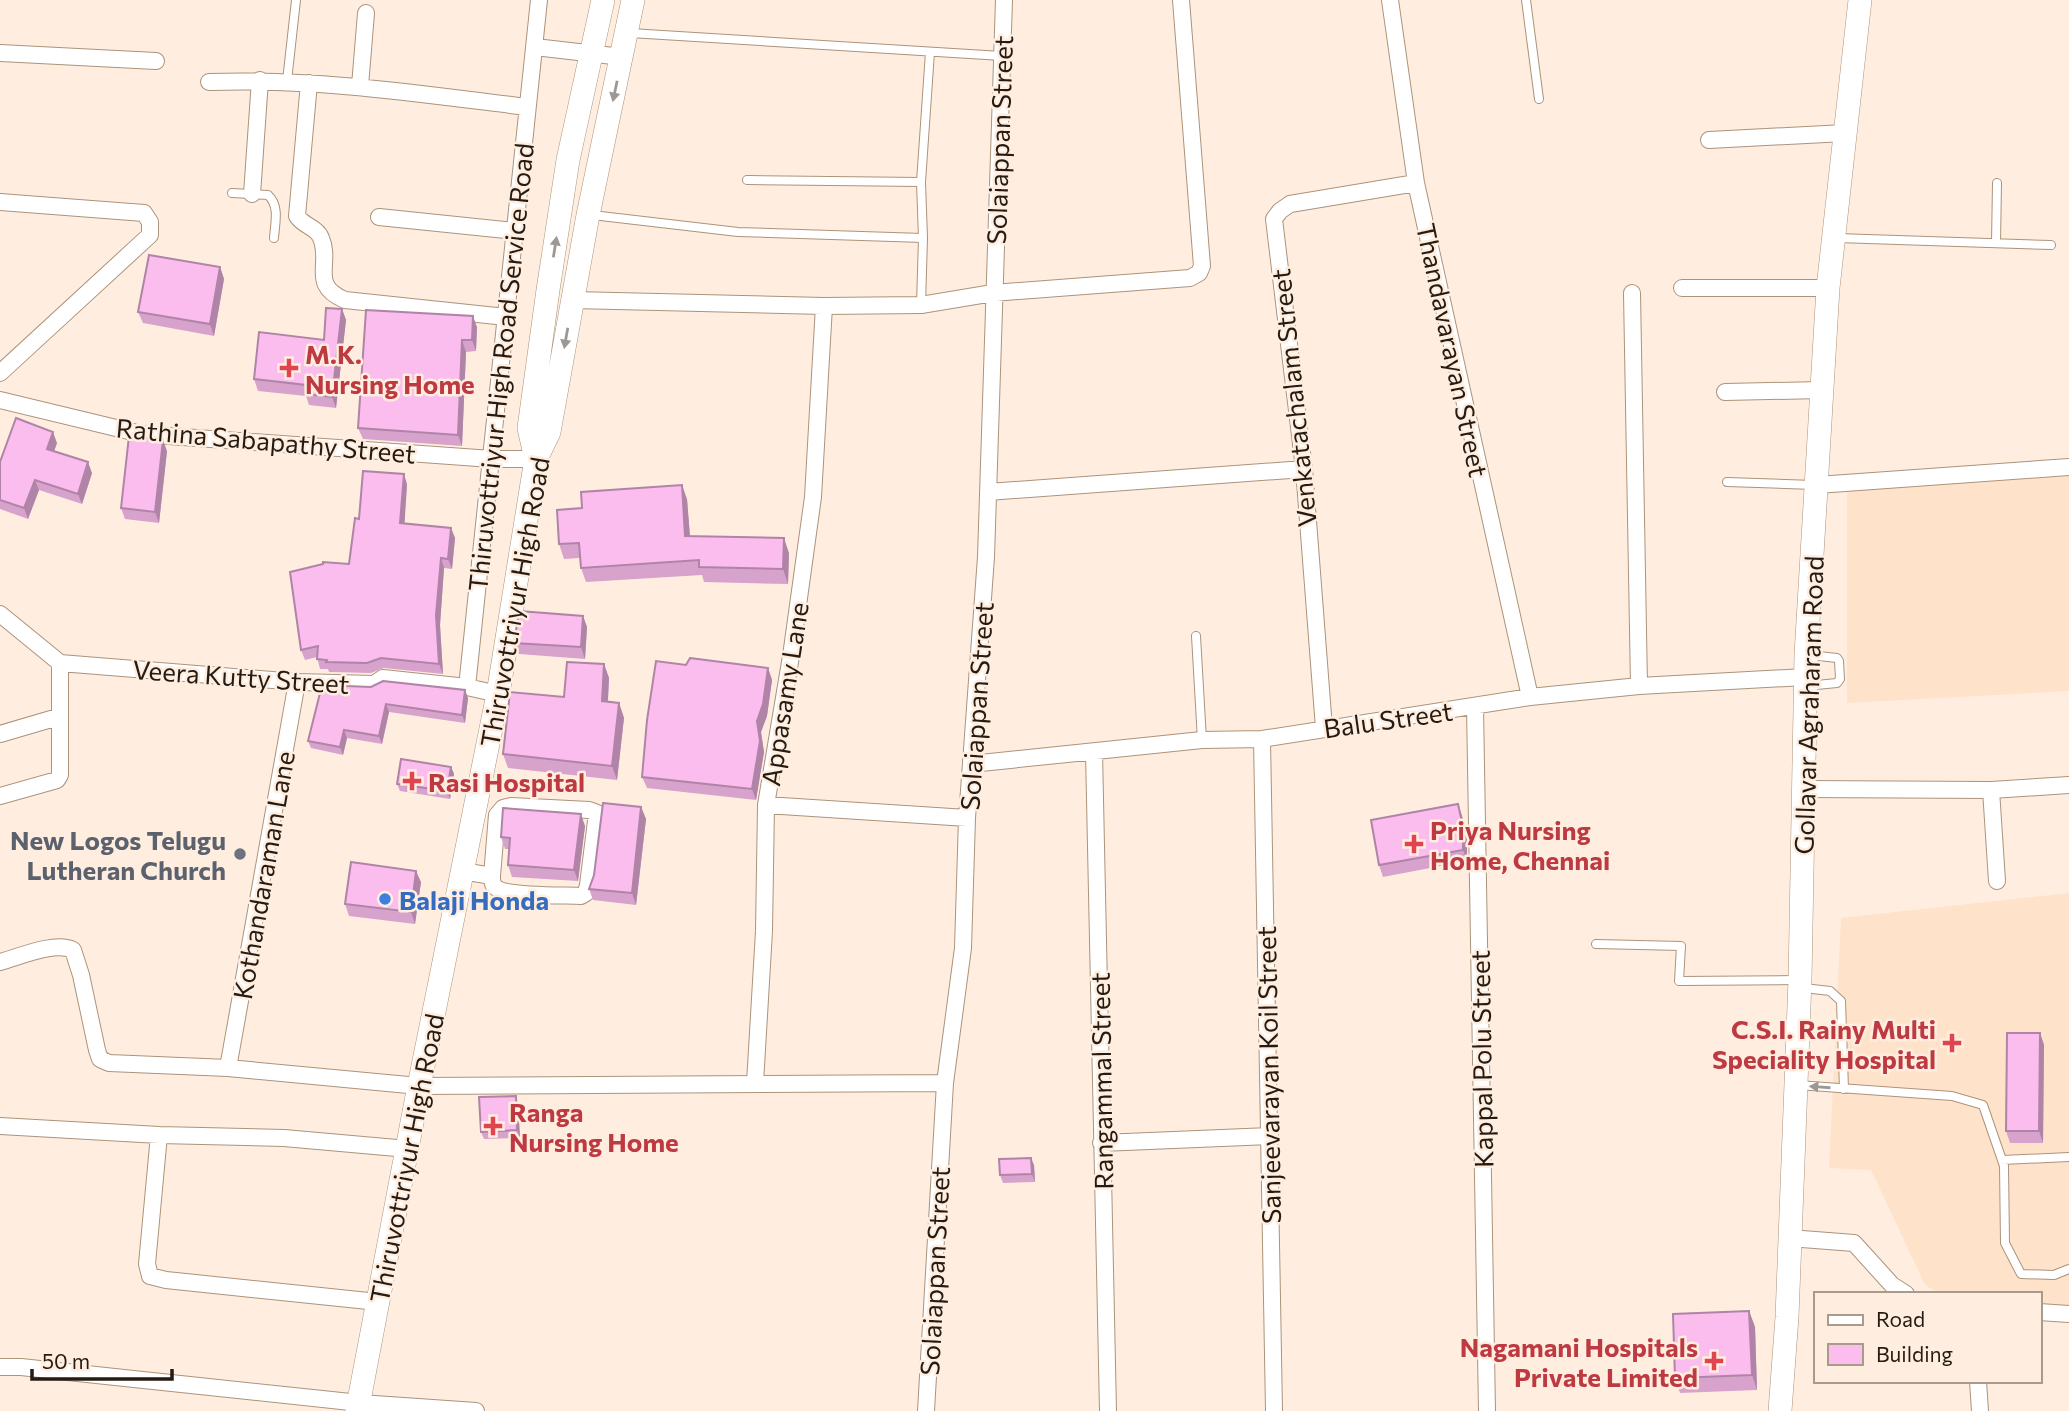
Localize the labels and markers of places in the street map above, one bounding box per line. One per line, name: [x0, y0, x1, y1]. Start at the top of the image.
place label: M.K. Nursing Home: [305, 338, 475, 399]
marker: M.K. Nursing Home: [279, 358, 299, 378]
place label: Rasi Hospital: [428, 766, 585, 797]
marker: Rasi Hospital: [402, 771, 422, 791]
place label: Priya Nursing Home, Chennai: [1430, 814, 1610, 875]
place label: New Logos Telugu Lutheran Church: [10, 824, 226, 885]
marker: Priya Nursing Home, Chennai: [1404, 834, 1424, 854]
marker: New Logos Telugu Lutheran Church: [232, 846, 248, 862]
place label: Balaji Honda: [399, 884, 549, 915]
marker: Balaji Honda: [377, 891, 393, 907]
place label: C.S.I. Rainy Multi Speciality Hospital: [1712, 1013, 1936, 1074]
marker: C.S.I. Rainy Multi Speciality Hospital: [1942, 1033, 1962, 1053]
place label: Ranga Nursing Home: [509, 1096, 679, 1157]
marker: Ranga Nursing Home: [483, 1116, 503, 1136]
place label: Nagamani Hospitals Private Limited: [1460, 1331, 1698, 1392]
marker: Nagamani Hospitals Private Limited: [1704, 1351, 1724, 1371]

